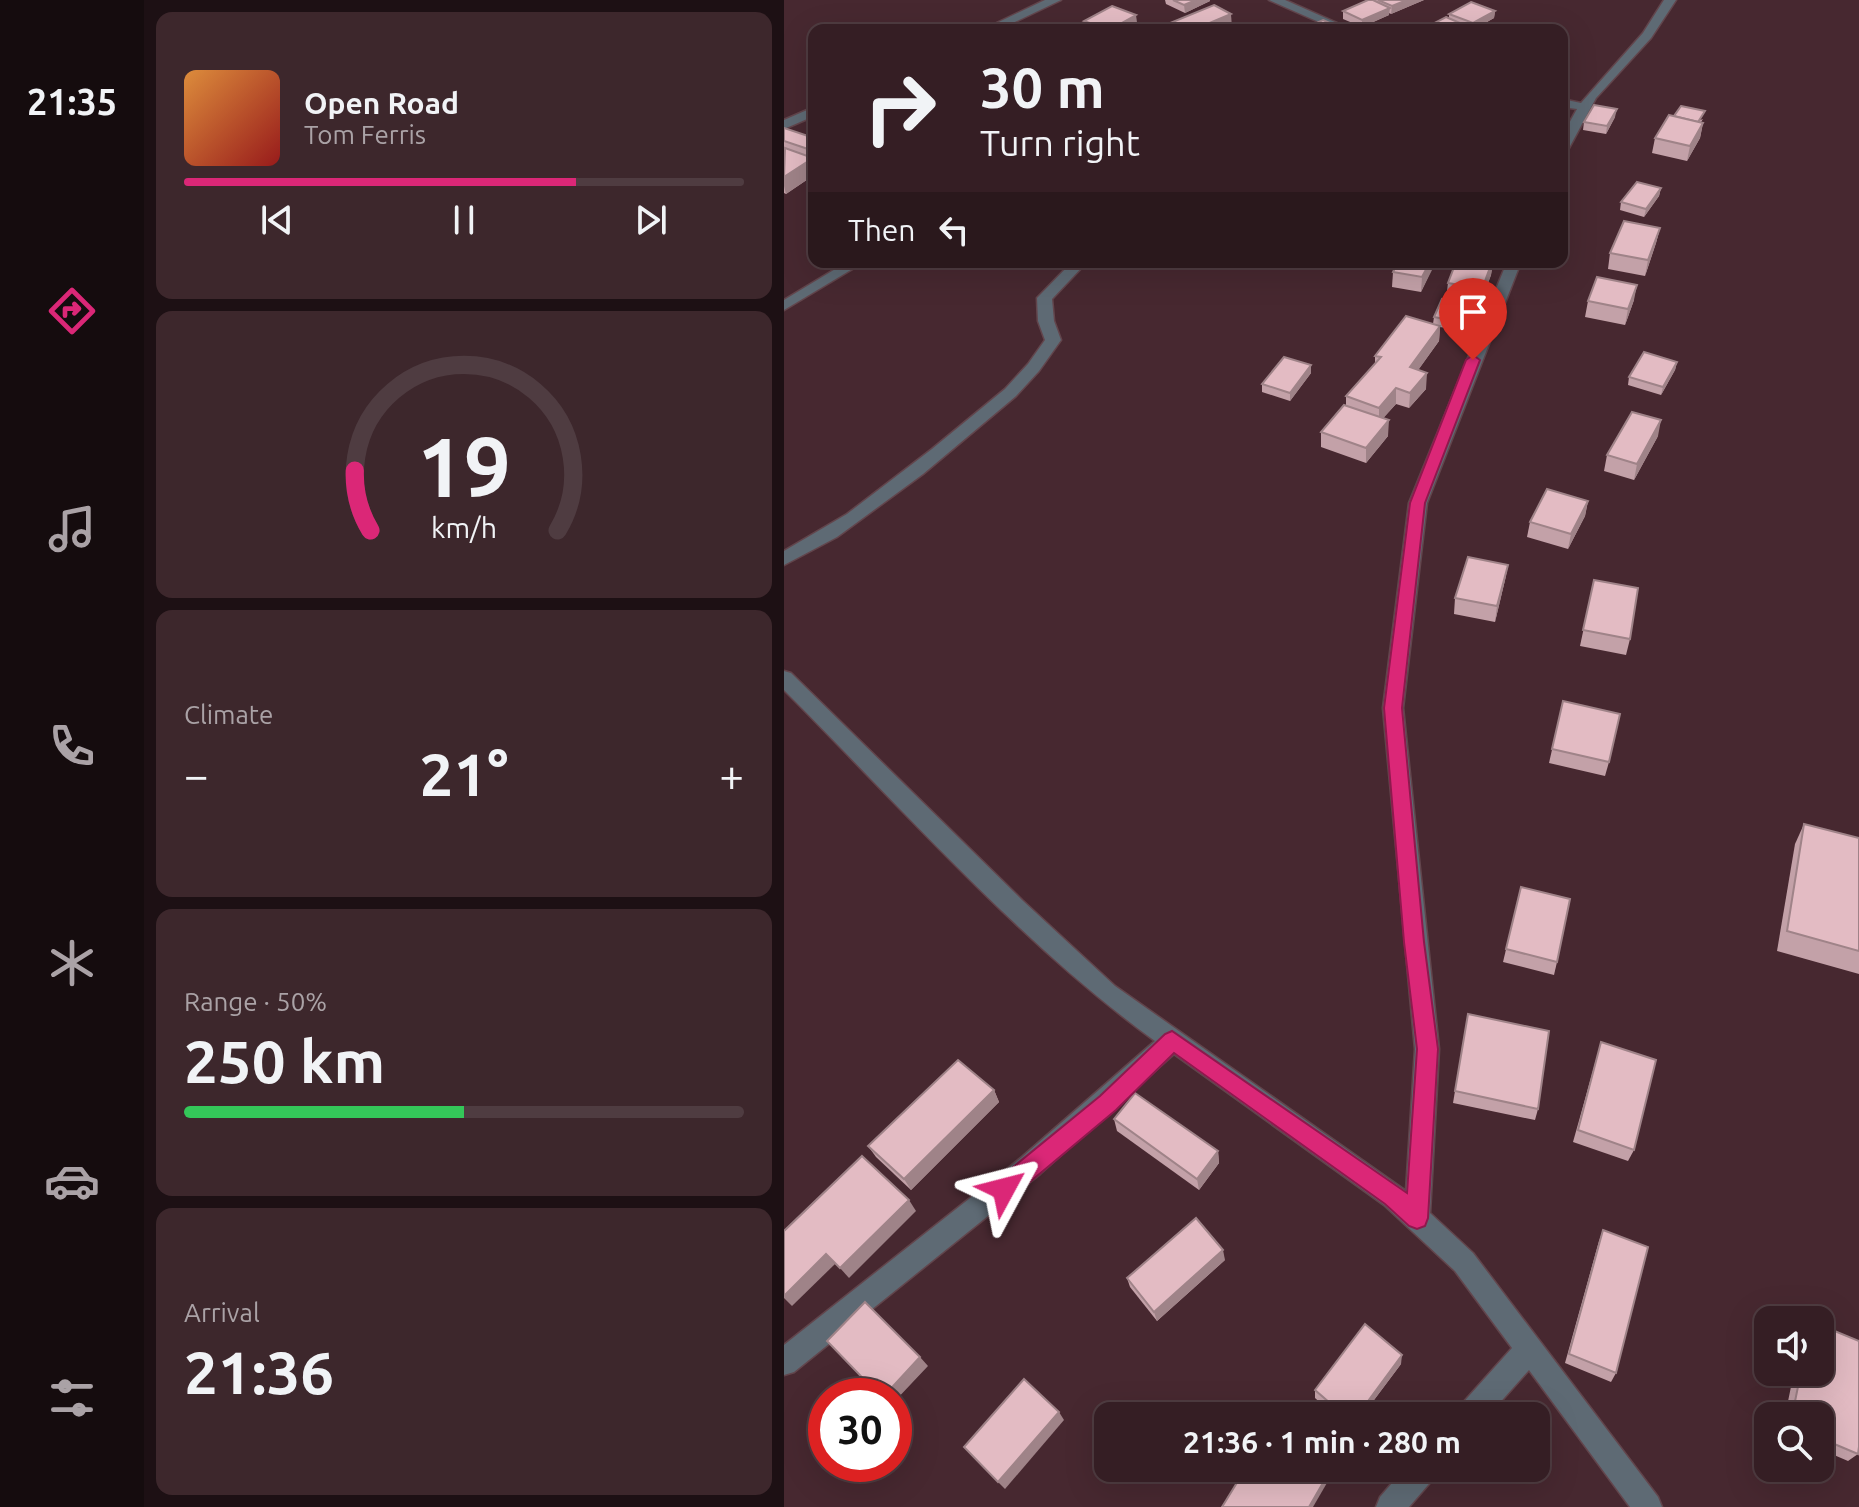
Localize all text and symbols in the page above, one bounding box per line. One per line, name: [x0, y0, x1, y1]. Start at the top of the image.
icon: right: [848, 56, 952, 160]
text: 30 m: [980, 56, 1105, 119]
text: 21:35: [27, 81, 117, 122]
text: Open Road: [304, 86, 459, 120]
text: Tom Ferris: [304, 120, 426, 149]
text: Turn right: [980, 122, 1140, 163]
icon: previous: [255, 198, 299, 242]
icon: pause: [442, 198, 486, 242]
icon: next: [629, 198, 673, 242]
icon: left: [932, 208, 976, 252]
text: Then: [848, 213, 916, 247]
pin: [1439, 278, 1507, 360]
icon: directions: [44, 283, 100, 339]
icon: arrive: [1451, 290, 1495, 334]
text: 19: [417, 418, 511, 512]
icon: music: [44, 501, 100, 557]
text: km/h: [431, 511, 497, 543]
text: Climate: [184, 700, 273, 729]
icon: phone: [44, 718, 100, 774]
text: 21°: [420, 740, 508, 807]
text: −: [184, 750, 209, 799]
text: +: [719, 750, 744, 799]
icon: climate: [44, 935, 100, 991]
text: Range · 50%: [184, 987, 327, 1016]
text: 250 km: [184, 1027, 385, 1094]
position arrow: [962, 1147, 1046, 1231]
icon: car: [44, 1153, 100, 1209]
text: Arrival: [184, 1298, 260, 1327]
map controls: [1754, 1306, 1834, 1482]
button: sound: [1754, 1306, 1834, 1386]
text: 21:36: [184, 1338, 334, 1405]
icon: filters: [44, 1370, 100, 1426]
speed limit sign: 30: [808, 1378, 912, 1482]
button: search: [1754, 1402, 1834, 1482]
text: 21:36 · 1 min · 280 m: [1183, 1425, 1461, 1459]

